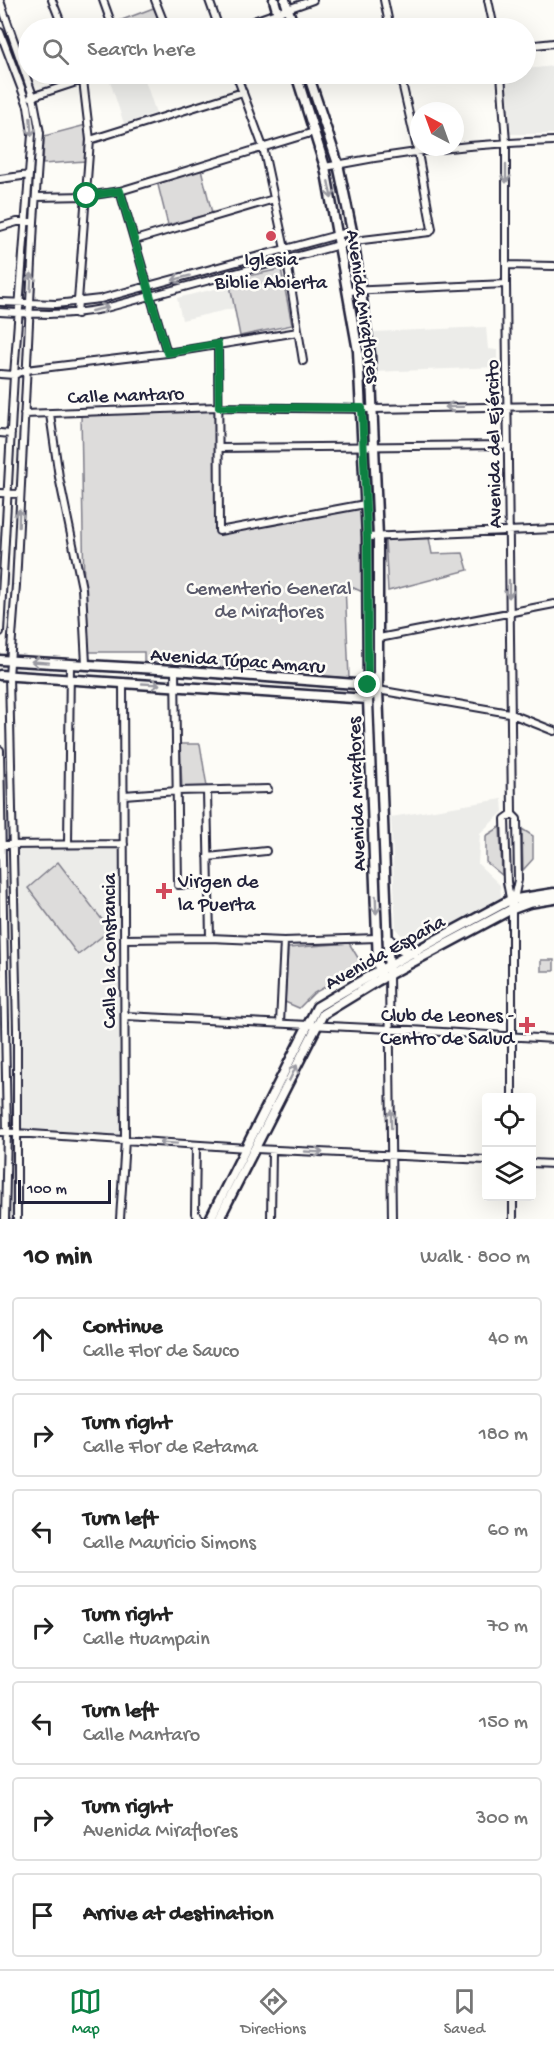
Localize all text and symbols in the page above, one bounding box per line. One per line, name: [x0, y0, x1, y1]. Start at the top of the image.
search box: [18, 18, 536, 84]
icon: search: [39, 35, 72, 68]
text: Search here: [87, 38, 195, 64]
north arrow: [410, 102, 464, 156]
one-way arrow: [25, 117, 36, 137]
one-way arrow: [500, 163, 512, 183]
one-way arrow: [325, 180, 336, 199]
route start: [73, 182, 99, 208]
street label: Avenida Miraflores: [339, 228, 384, 385]
marker: Iglesia Biblie Abierta: [264, 229, 278, 243]
place label: Iglesia Biblie Abierta: [214, 250, 328, 296]
one-way arrow: [26, 272, 37, 292]
one-way arrow: [172, 273, 191, 284]
one-way arrow: [90, 303, 109, 314]
street label: Avenida del Ejército: [483, 359, 508, 529]
street label: Calle Mantaro: [67, 384, 185, 411]
one-way arrow: [444, 402, 464, 413]
one-way arrow: [13, 509, 24, 529]
park label: Cementerio General de Miraflores: [186, 579, 352, 625]
one-way arrow: [504, 579, 515, 599]
street label: Avenida Túpac Amaru: [149, 645, 327, 680]
one-way arrow: [30, 657, 50, 668]
route end: [354, 671, 380, 697]
one-way arrow: [141, 679, 161, 690]
street label: Avenida Miraflores: [344, 716, 373, 871]
place label: Virgen de la Puerta: [177, 872, 259, 918]
street label: Calle la Constancia: [100, 873, 123, 1029]
marker: Virgen de la Puerta: [155, 882, 173, 900]
one-way arrow: [371, 894, 382, 914]
street label: Avenida España: [322, 911, 451, 997]
place label: Club de Leones - Centro de Salud: [380, 1006, 516, 1052]
marker: Club de Leones - Centro de Salud: [518, 1016, 536, 1034]
one-way arrow: [288, 1065, 300, 1083]
map controls: [482, 1093, 536, 1201]
button: locate: [482, 1093, 536, 1147]
one-way arrow: [385, 1109, 397, 1129]
one-way arrow: [158, 1137, 178, 1148]
one-way arrow: [304, 1147, 324, 1158]
button: layers: [482, 1147, 536, 1201]
scale bar: [18, 1177, 111, 1204]
text: 100 m: [27, 1181, 67, 1200]
text: 10 min: [24, 1243, 92, 1274]
text: Walk · 800 m: [420, 1247, 530, 1270]
text: Continue: [83, 1315, 163, 1341]
icon: ahead: [26, 1323, 59, 1356]
text: 40 m: [488, 1328, 528, 1351]
text: Calle Flor de Sauco: [83, 1341, 239, 1364]
text: Turn right: [83, 1411, 171, 1437]
icon: right: [26, 1419, 59, 1452]
text: 180 m: [479, 1424, 528, 1447]
text: Calle Flor de Retama: [83, 1437, 258, 1460]
text: Turn left: [83, 1507, 157, 1533]
icon: left: [26, 1515, 59, 1548]
text: 60 m: [488, 1520, 528, 1543]
text: Calle Mauricio Simons: [83, 1533, 256, 1556]
text: Turn right: [83, 1603, 171, 1629]
icon: right: [26, 1611, 59, 1644]
text: 70 m: [487, 1616, 528, 1639]
text: Calle Huampain: [83, 1629, 210, 1652]
text: Turn left: [83, 1699, 157, 1725]
icon: left: [26, 1707, 59, 1740]
text: 150 m: [479, 1712, 528, 1735]
text: Calle Mantaro: [83, 1725, 200, 1748]
text: Turn right: [83, 1795, 171, 1821]
icon: right: [26, 1803, 59, 1836]
text: 300 m: [476, 1808, 528, 1831]
text: Avenida Miraflores: [83, 1821, 237, 1844]
icon: arrive: [26, 1899, 59, 1932]
text: Arrive at destination: [83, 1902, 273, 1928]
tab: Map: [69, 1985, 102, 2040]
tab: Directions: [240, 1985, 306, 2040]
tab: Saved: [444, 1985, 485, 2040]

